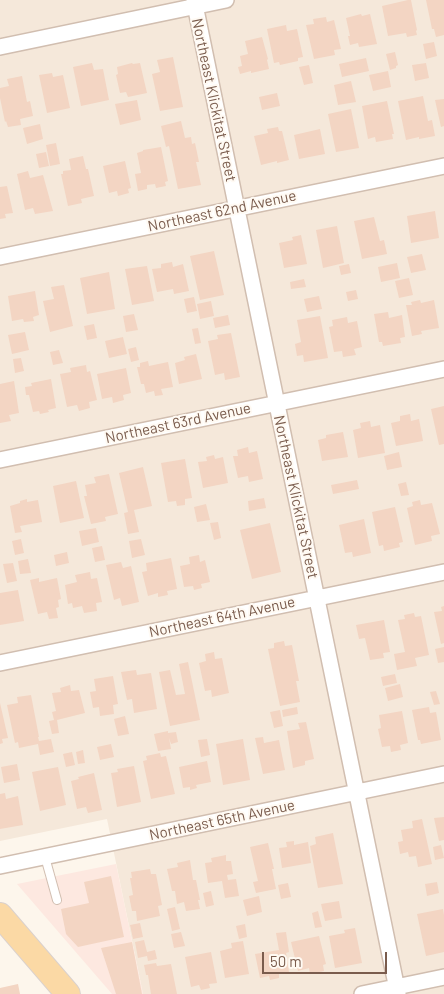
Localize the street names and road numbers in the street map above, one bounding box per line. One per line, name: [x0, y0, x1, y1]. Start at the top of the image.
street label: Northeast Klickitat Street: [188, 17, 240, 183]
street label: Northeast 62nd Avenue: [146, 186, 298, 236]
street label: Northeast 63rd Avenue: [104, 399, 252, 447]
street label: Northeast Klickitat Street: [270, 414, 322, 580]
street label: Northeast 64th Avenue: [147, 593, 297, 641]
street label: Northeast 65th Avenue: [148, 796, 296, 844]

